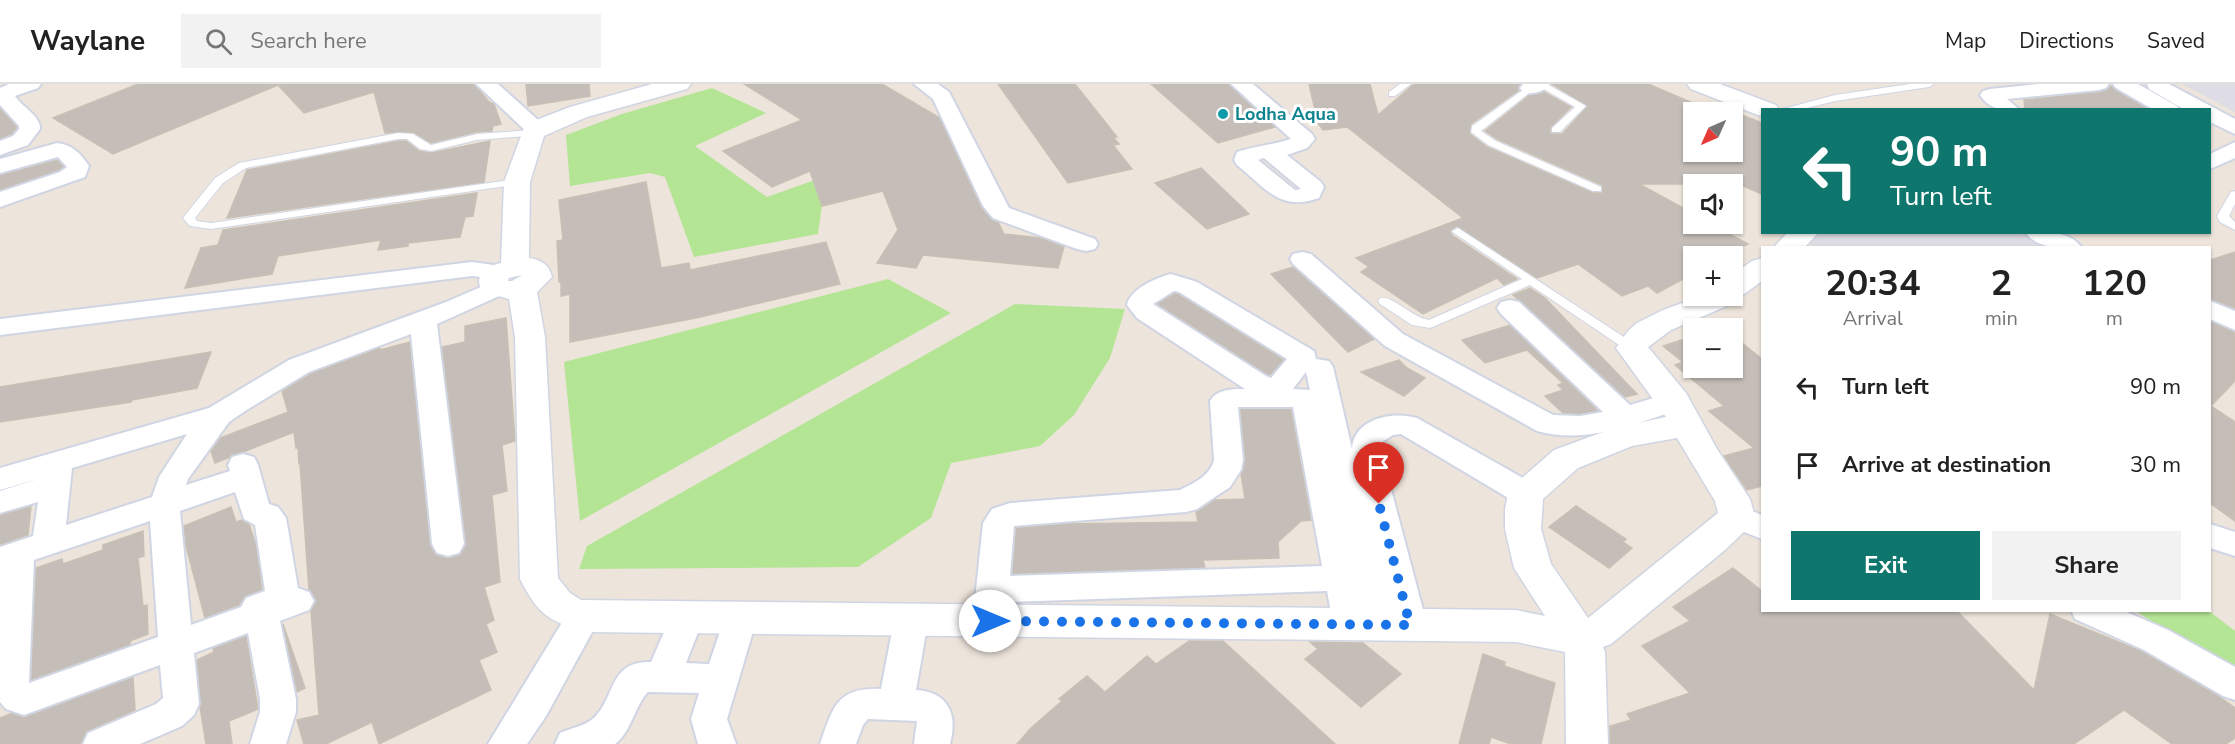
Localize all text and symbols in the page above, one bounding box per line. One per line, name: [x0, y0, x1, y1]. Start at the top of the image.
search box: [181, 14, 601, 68]
text: Waylane: [30, 22, 145, 60]
icon: search: [202, 25, 235, 58]
text: Search here: [250, 26, 367, 56]
text: Map: [1945, 27, 1986, 55]
text: Directions: [2019, 27, 2114, 55]
text: Saved: [2147, 27, 2205, 55]
place label: Lodha Aqua: [1235, 102, 1336, 126]
north arrow: [1683, 102, 1743, 162]
map controls: [1683, 102, 1743, 378]
marker: Lodha Aqua: [1216, 107, 1230, 121]
text: 90 m: [1890, 124, 1989, 181]
icon: left: [1791, 132, 1869, 210]
button: sound: [1683, 174, 1743, 234]
text: Turn left: [1890, 178, 1991, 215]
button: +: [1683, 246, 1743, 306]
text: 20:34: [1825, 259, 1921, 308]
text: 2: [1990, 259, 2012, 308]
text: 120: [2082, 259, 2147, 308]
text: Arrival: [1843, 305, 1903, 332]
text: min: [1985, 305, 2018, 332]
text: m: [2106, 305, 2123, 332]
button: −: [1683, 318, 1743, 378]
icon: left: [1791, 371, 1824, 404]
text: Turn left: [1842, 372, 1929, 402]
text: 90 m: [2130, 372, 2181, 402]
pin: [1353, 442, 1404, 504]
icon: arrive: [1791, 449, 1824, 482]
text: Arrive at destination: [1842, 450, 2051, 480]
text: 30 m: [2130, 450, 2181, 480]
icon: arrive: [1362, 451, 1395, 484]
button: Exit: [1791, 531, 1980, 600]
button: Share: [1992, 531, 2181, 600]
position arrow: [958, 589, 1022, 653]

